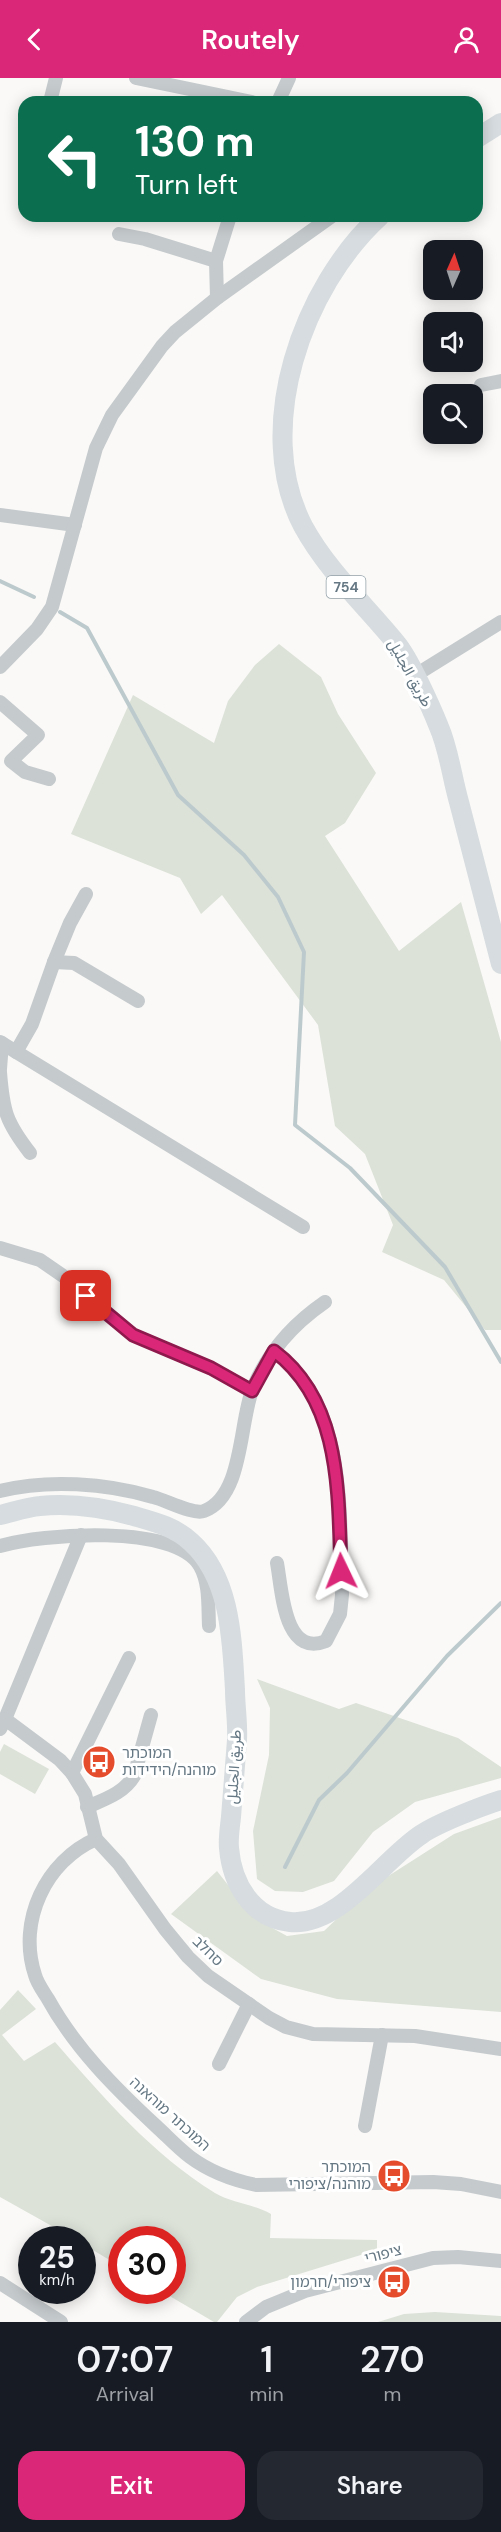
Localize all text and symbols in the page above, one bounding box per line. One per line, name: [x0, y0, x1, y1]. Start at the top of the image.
text: Routely: [201, 22, 300, 57]
icon: back: [18, 23, 51, 56]
icon: person: [450, 23, 483, 56]
text: 130 m: [135, 114, 255, 169]
icon: left: [36, 120, 114, 198]
text: Turn left: [135, 167, 238, 202]
north arrow: [423, 240, 483, 300]
map controls: [423, 240, 483, 444]
button: sound: [423, 312, 483, 372]
button: search: [423, 384, 483, 444]
road number: 754: [326, 576, 366, 598]
street label: طريق الجليل: [383, 636, 437, 711]
pin: [60, 1270, 111, 1321]
icon: arrive: [69, 1279, 102, 1312]
position arrow: [309, 1539, 373, 1603]
street label: طريق الجليل: [222, 1729, 246, 1805]
place label: המוכתר מוהנה/הידידות: [122, 1743, 216, 1780]
bus stop icon: המוכתר מוהנה/הידידות: [81, 1744, 117, 1780]
street label: סחלב: [188, 1932, 228, 1970]
street label: המוכתר מוהאנה: [125, 2072, 215, 2156]
place label: המוכתר מוהנה/ציפורי: [288, 2157, 371, 2194]
bus stop icon: המוכתר מוהנה/ציפורי: [376, 2158, 412, 2194]
speed limit sign: 30: [108, 2226, 186, 2304]
text: 25: [39, 2238, 75, 2277]
street label: ציפורי: [362, 2240, 404, 2268]
bus stop icon: ציפורי/חרמון: [376, 2264, 412, 2300]
text: km/h: [39, 2270, 75, 2290]
place label: ציפורי/חרמון: [290, 2272, 371, 2292]
text: 07:07: [76, 2336, 173, 2383]
text: 1: [260, 2336, 273, 2383]
text: 270: [360, 2336, 425, 2383]
text: Arrival: [96, 2381, 154, 2407]
text: min: [250, 2381, 284, 2407]
text: m: [383, 2381, 401, 2407]
button: Exit: [18, 2451, 245, 2520]
button: Share: [257, 2451, 483, 2520]

